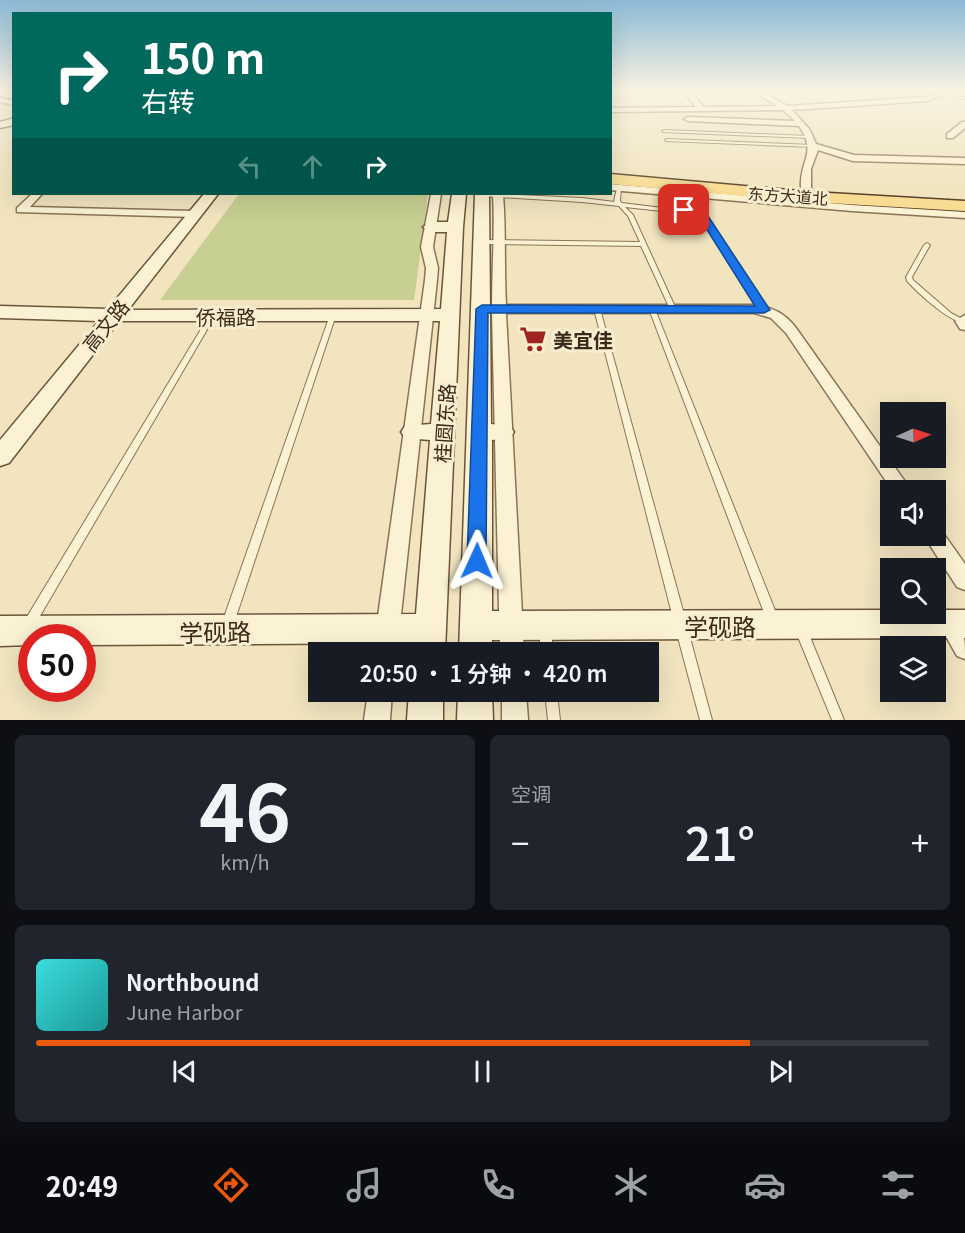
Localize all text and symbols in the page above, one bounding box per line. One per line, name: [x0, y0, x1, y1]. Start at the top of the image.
text: 150 m: [141, 25, 265, 86]
icon: right: [42, 36, 120, 114]
text: 右转: [141, 81, 195, 120]
icon: left: [233, 150, 266, 183]
icon: ahead: [296, 150, 329, 183]
icon: right: [359, 150, 392, 183]
street label: 东方大道北: [747, 180, 829, 210]
pin: [658, 184, 709, 235]
icon: arrive: [667, 193, 700, 226]
street label: 高文路: [75, 293, 135, 357]
street label: 侨福路: [196, 302, 256, 331]
supermarket icon: 美宜佳: [518, 324, 548, 354]
place label: 美宜佳: [553, 325, 613, 354]
street label: 桂圆东路: [427, 382, 461, 464]
north arrow: [880, 402, 946, 468]
map controls: [880, 402, 946, 702]
button: sound: [880, 480, 946, 546]
position arrow: [445, 529, 509, 593]
button: search: [880, 558, 946, 624]
street label: 学砚路: [684, 608, 756, 643]
street label: 学砚路: [179, 613, 251, 649]
speed limit sign: 50: [18, 624, 96, 702]
button: layers: [880, 636, 946, 702]
text: 20:50 · 1 分钟 · 420 m: [360, 656, 607, 688]
text: 46: [199, 752, 291, 864]
text: 空调: [511, 779, 551, 808]
text: 21°: [685, 809, 755, 874]
text: −: [511, 818, 529, 866]
text: +: [911, 818, 929, 866]
text: km/h: [220, 847, 270, 876]
text: Northbound: [126, 965, 259, 997]
text: June Harbor: [126, 997, 242, 1026]
icon: previous: [168, 1055, 201, 1088]
icon: pause: [466, 1055, 499, 1088]
icon: next: [764, 1055, 797, 1088]
icon: directions: [210, 1164, 252, 1206]
icon: music: [343, 1164, 385, 1206]
icon: phone: [477, 1164, 519, 1206]
icon: climate: [610, 1164, 652, 1206]
icon: car: [744, 1164, 786, 1206]
icon: filters: [877, 1164, 919, 1206]
text: 20:49: [46, 1166, 118, 1205]

